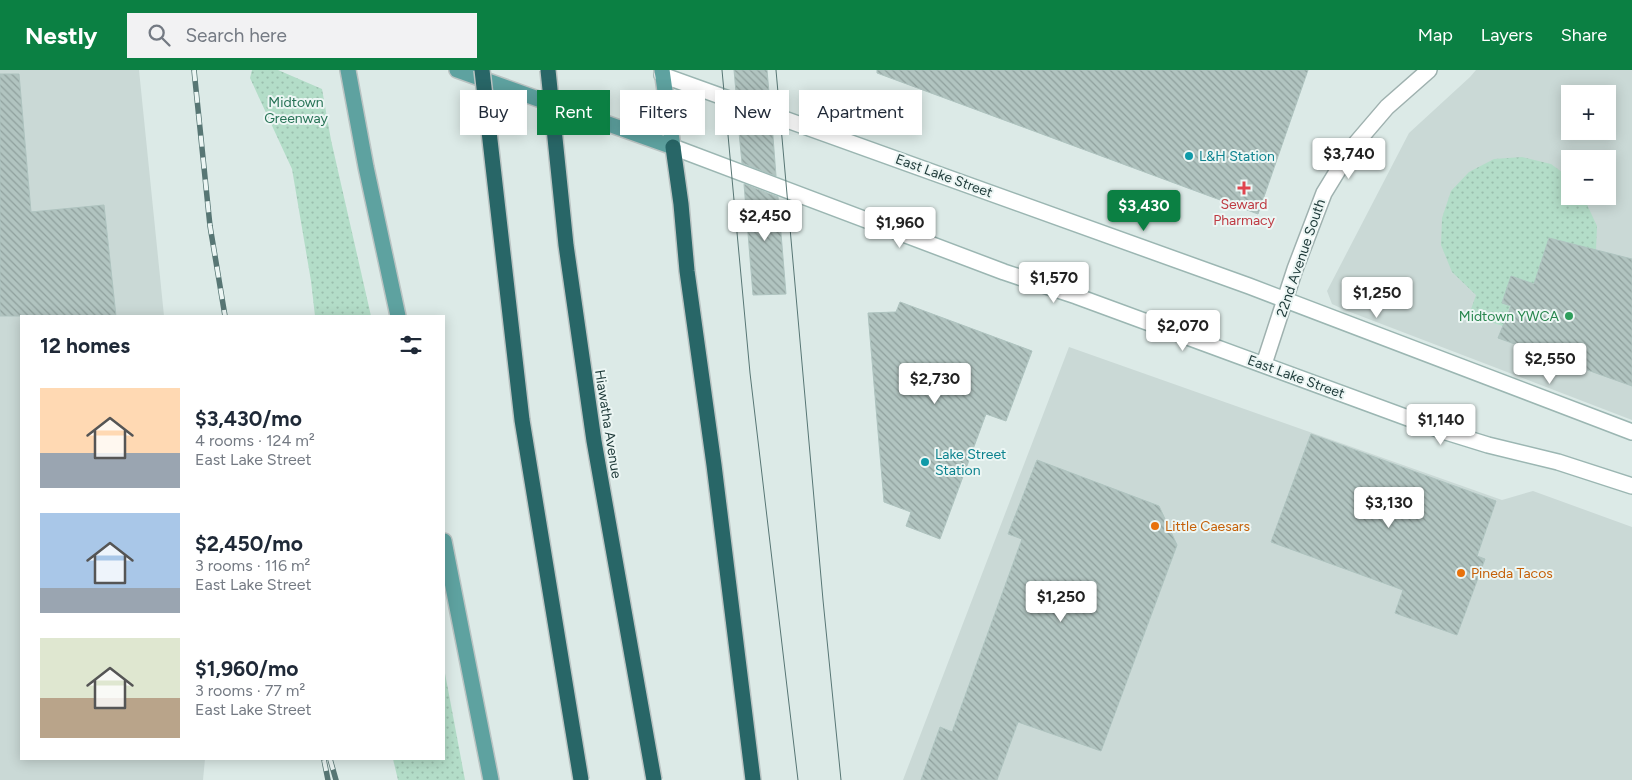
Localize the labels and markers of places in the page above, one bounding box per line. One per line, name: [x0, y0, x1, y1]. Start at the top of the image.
pin: $3,740: [1308, 138, 1390, 180]
place label: L&H Station: [1199, 148, 1275, 165]
marker: L&H Station: [1183, 150, 1195, 162]
marker: Seward Pharmacy: [1238, 182, 1250, 194]
pin: $3,430: [1103, 190, 1185, 232]
place label: Seward Pharmacy: [1213, 196, 1275, 229]
pin: $2,450: [724, 200, 806, 242]
pin: $1,960: [859, 206, 941, 249]
pin: $1,570: [1013, 262, 1095, 304]
pin: $1,250: [1336, 276, 1418, 319]
place label: Midtown YWCA: [1459, 308, 1560, 325]
pin: $2,070: [1142, 310, 1224, 352]
marker: Midtown YWCA: [1563, 310, 1575, 322]
pin: $2,550: [1509, 342, 1591, 385]
pin: $2,730: [894, 362, 976, 405]
pin: $1,140: [1400, 404, 1482, 446]
place label: Lake Street Station: [935, 446, 1006, 479]
marker: Lake Street Station: [919, 456, 931, 468]
pin: $3,130: [1348, 486, 1430, 529]
place label: Little Caesars: [1165, 518, 1250, 535]
marker: Little Caesars: [1149, 520, 1161, 532]
place label: Pineda Tacos: [1471, 565, 1553, 582]
marker: Pineda Tacos: [1455, 567, 1467, 579]
pin: $1,250: [1020, 580, 1102, 623]

